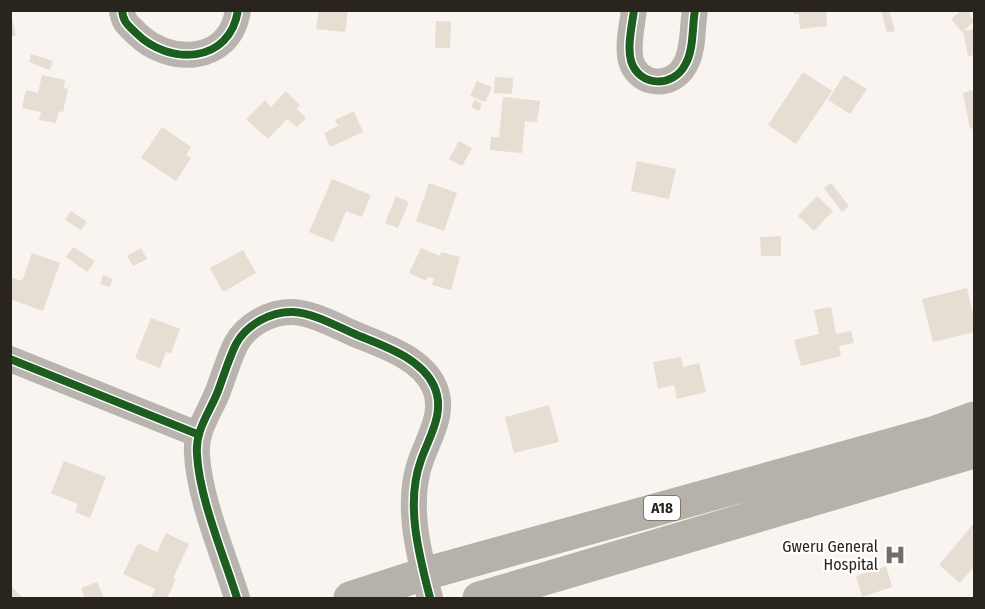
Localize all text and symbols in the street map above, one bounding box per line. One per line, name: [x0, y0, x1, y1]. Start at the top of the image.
road number: A18: [644, 496, 680, 520]
place label: Gweru General Hospital: [782, 537, 878, 574]
hospital icon: Gweru General Hospital: [883, 543, 907, 567]

